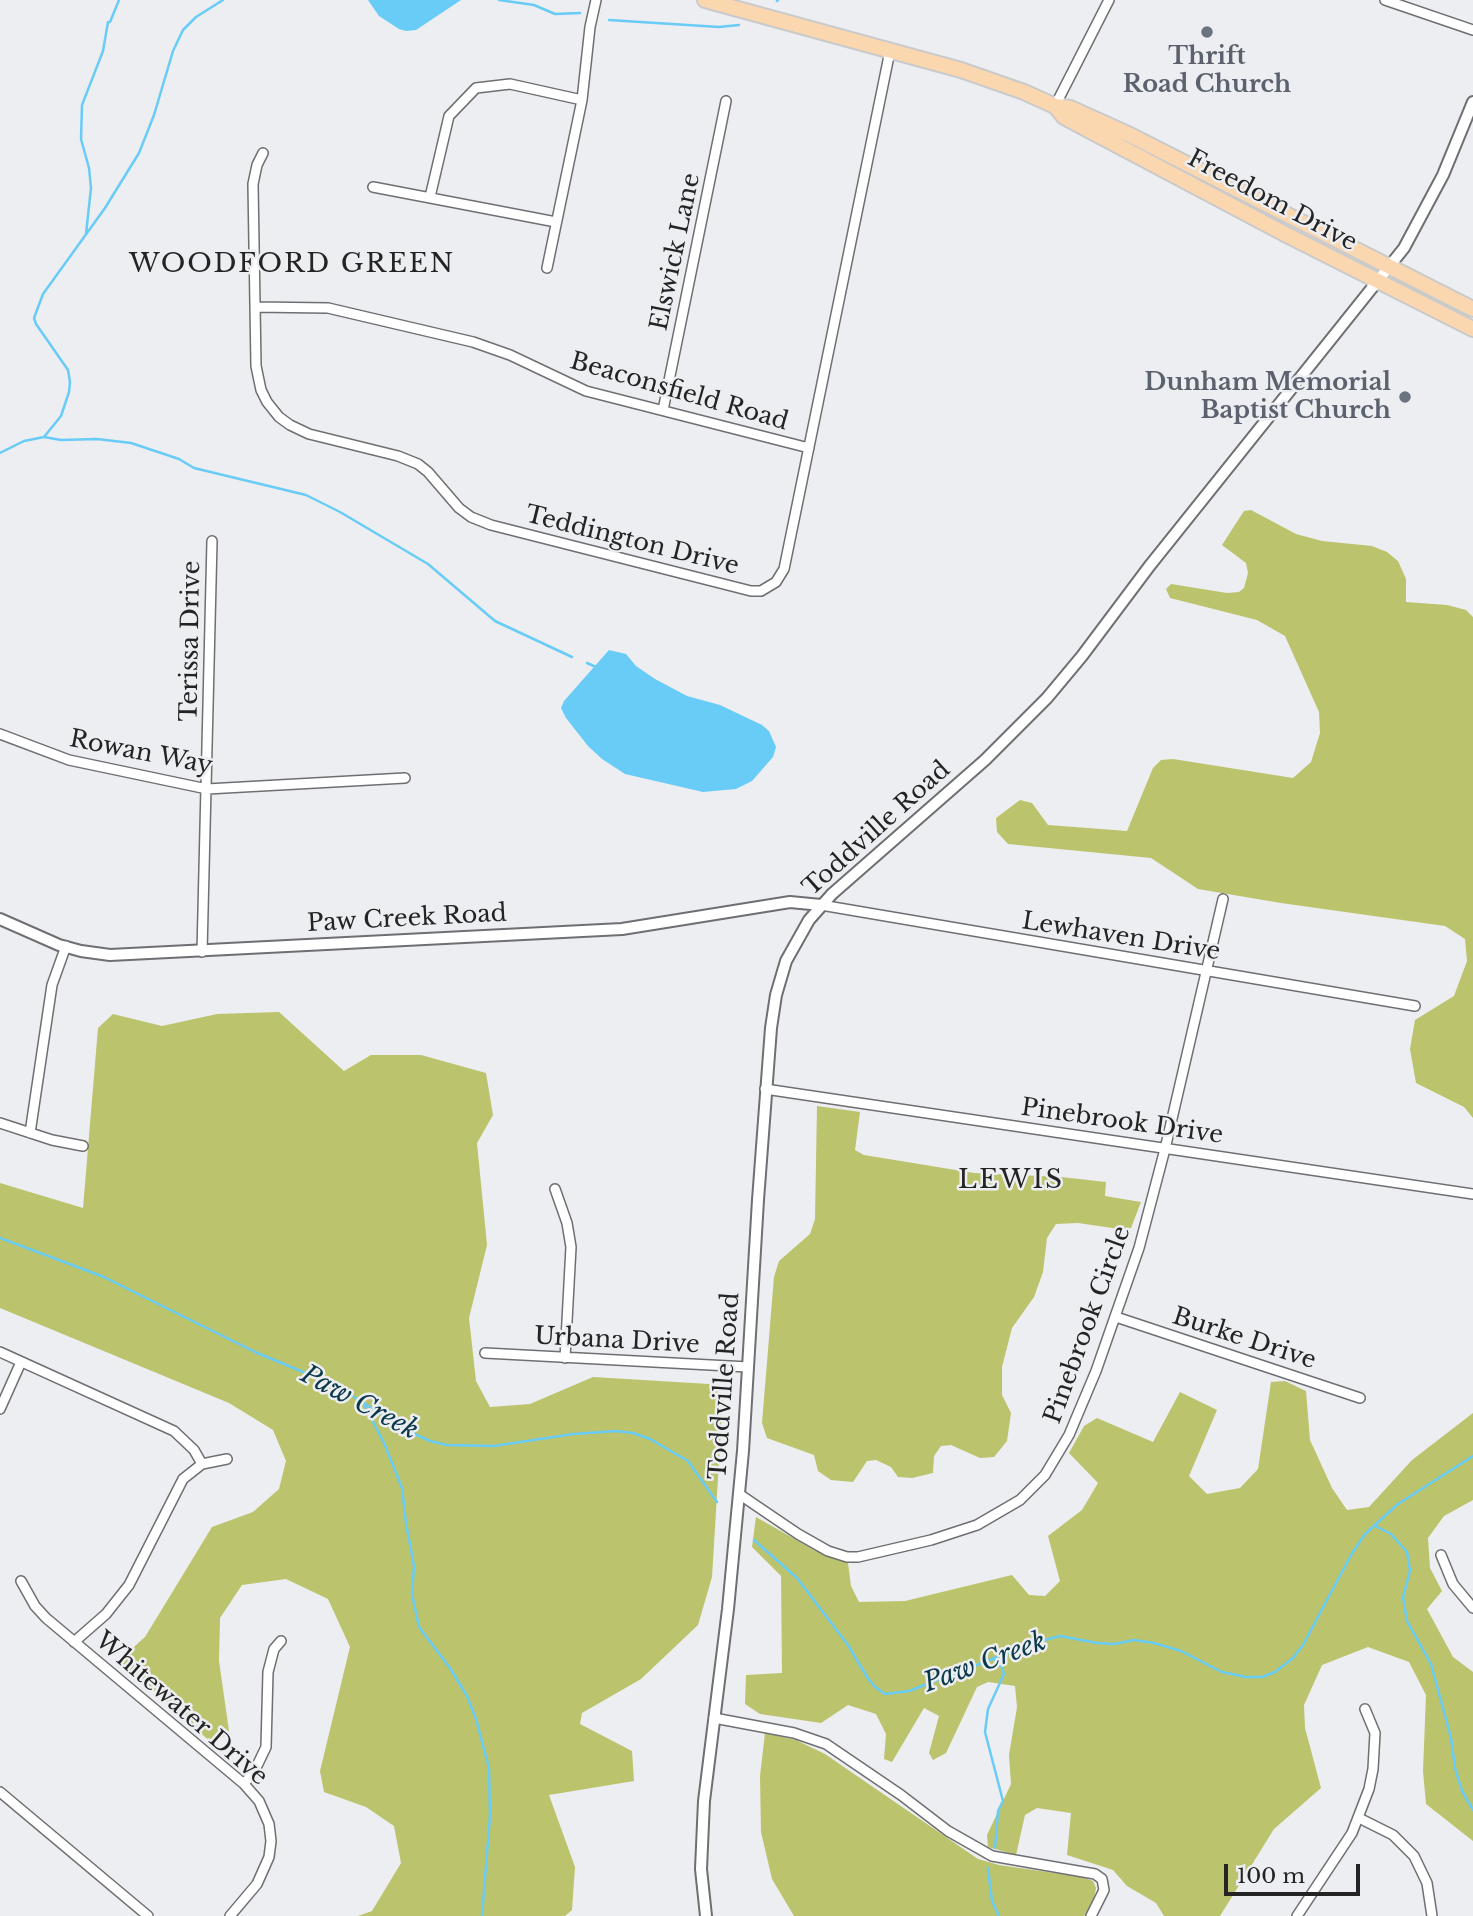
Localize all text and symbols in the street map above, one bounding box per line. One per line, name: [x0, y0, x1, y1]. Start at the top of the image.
marker: Thrift Road Church: [1199, 24, 1215, 40]
place label: Thrift Road Church: [1123, 43, 1291, 99]
street label: Freedom Drive: [1182, 144, 1362, 258]
street label: Elswick Lane: [645, 171, 707, 333]
district label: WOODFORD GREEN: [131, 249, 453, 281]
street label: Beaconsfield Road: [567, 347, 791, 437]
place label: Dunham Memorial Baptist Church: [1144, 369, 1391, 425]
marker: Dunham Memorial Baptist Church: [1397, 389, 1413, 405]
street label: Teddington Drive: [522, 501, 742, 581]
street label: Terissa Drive: [175, 560, 207, 722]
street label: Rowan Way: [67, 725, 215, 781]
street label: Toddville Road: [798, 756, 956, 902]
street label: Paw Creek Road: [306, 899, 508, 939]
street label: Lewhaven Drive: [1020, 907, 1222, 967]
street label: Pinebrook Drive: [1019, 1094, 1225, 1150]
district label: LEWIS: [959, 1165, 1063, 1197]
street label: Pinebrook Circle: [1039, 1222, 1137, 1428]
street label: Toddville Road: [704, 1291, 746, 1481]
street label: Burke Drive: [1169, 1302, 1319, 1376]
street label: Urbana Drive: [534, 1322, 700, 1360]
water label: Paw Creek: [295, 1359, 423, 1447]
street label: Whitewater Drive: [89, 1626, 273, 1792]
water label: Paw Creek: [919, 1626, 1051, 1700]
scale bar: [1228, 1850, 1364, 1894]
text: 100 m: [1237, 1863, 1305, 1889]

